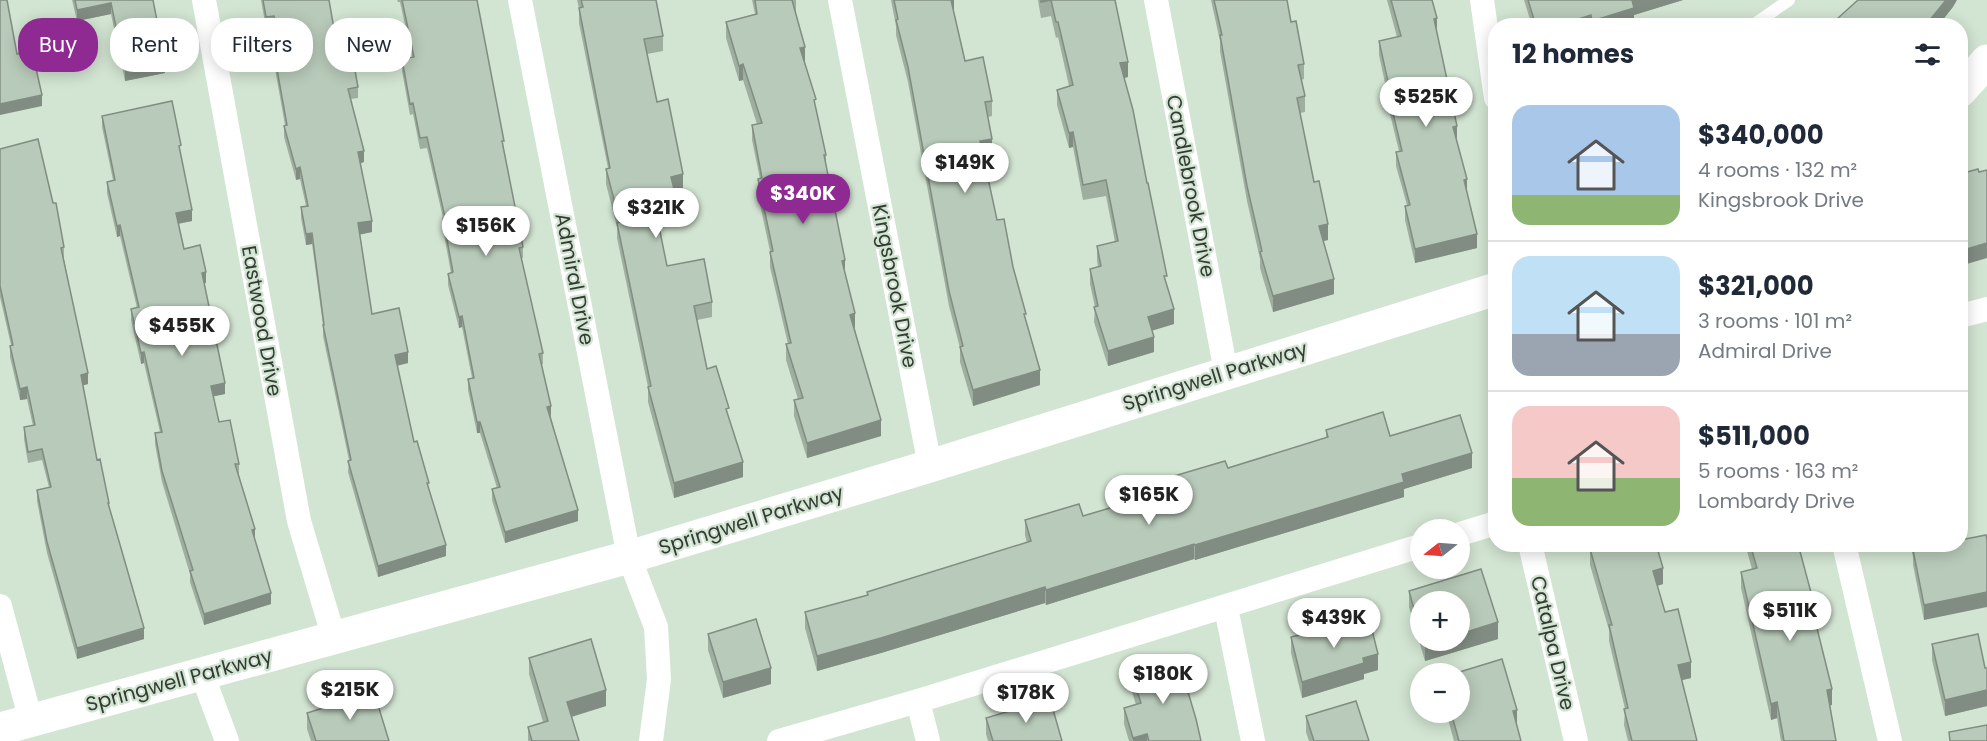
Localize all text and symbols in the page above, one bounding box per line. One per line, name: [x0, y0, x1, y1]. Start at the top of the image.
chip: Buy: [18, 18, 98, 72]
chip: Rent: [110, 18, 199, 72]
chip: Filters: [211, 18, 313, 72]
chip: New: [325, 18, 412, 72]
text: 12 homes: [1512, 36, 1634, 72]
icon: filters: [1911, 38, 1944, 71]
pin: $525K: [1384, 77, 1468, 128]
text: $525K: [1394, 82, 1458, 110]
street label: Candlebrook Drive: [1160, 93, 1222, 279]
text: $340,000: [1698, 117, 1824, 153]
icon: home: [1560, 129, 1632, 201]
pin: $149K: [923, 143, 1007, 194]
text: $149K: [935, 148, 995, 176]
text: 4 rooms · 132 m²: [1698, 156, 1857, 184]
pin: $340K: [761, 174, 845, 225]
text: $340K: [770, 179, 836, 207]
text: Kingsbrook Drive: [1698, 186, 1864, 214]
pin: $321K: [614, 188, 698, 239]
text: $321K: [627, 193, 685, 221]
street label: Kingsbrook Drive: [865, 202, 925, 370]
pin: $156K: [444, 206, 528, 257]
text: $156K: [456, 211, 516, 239]
street label: Admiral Drive: [548, 211, 602, 347]
street label: Eastwood Drive: [235, 243, 289, 399]
text: $321,000: [1698, 268, 1814, 304]
icon: home: [1560, 280, 1632, 352]
pin: $455K: [140, 306, 224, 357]
text: 3 rooms · 101 m²: [1698, 307, 1852, 335]
text: $455K: [149, 311, 215, 339]
street label: Springwell Parkway: [1119, 335, 1311, 417]
text: Admiral Drive: [1698, 337, 1832, 365]
text: $511,000: [1698, 418, 1810, 454]
icon: home: [1560, 430, 1632, 502]
text: 5 rooms · 163 m²: [1698, 457, 1858, 485]
pin: $165K: [1107, 475, 1191, 526]
street label: Springwell Parkway: [655, 479, 847, 561]
text: $165K: [1119, 480, 1179, 508]
text: Lombardy Drive: [1698, 487, 1855, 515]
north arrow: [1410, 519, 1470, 579]
map controls: [1410, 519, 1470, 723]
street label: Catalpa Drive: [1524, 573, 1582, 713]
button: +: [1410, 591, 1470, 651]
pin: $511K: [1748, 591, 1832, 642]
text: $511K: [1762, 596, 1818, 624]
pin: $439K: [1292, 598, 1376, 649]
text: $439K: [1301, 603, 1367, 631]
street label: Springwell Parkway: [83, 642, 275, 718]
pin: $180K: [1121, 654, 1205, 705]
text: $180K: [1133, 659, 1193, 687]
button: −: [1410, 663, 1470, 723]
pin: $215K: [308, 670, 392, 721]
pin: $178K: [984, 673, 1068, 724]
text: $215K: [320, 675, 380, 703]
text: $178K: [997, 678, 1055, 706]

